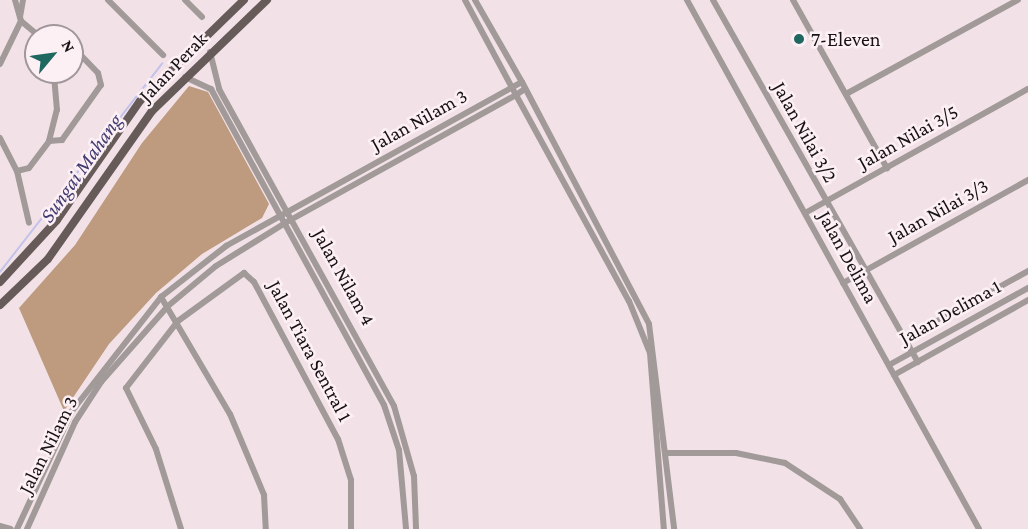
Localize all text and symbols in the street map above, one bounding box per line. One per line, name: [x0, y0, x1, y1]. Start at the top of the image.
north arrow: [24, 24, 84, 84]
street label: Jalan Perak: [134, 27, 212, 107]
place label: 7-Eleven: [811, 27, 881, 51]
marker: 7-Eleven: [792, 32, 806, 46]
text: N: [58, 37, 79, 55]
street label: Jalan Nilai 3/2: [768, 77, 842, 187]
street label: Jalan Nilam 3: [367, 84, 471, 156]
street label: Jalan Nilai 3/5: [854, 100, 962, 174]
water label: Sungai Mahang: [34, 109, 128, 227]
street label: Jalan Nilai 3/3: [884, 174, 992, 248]
street label: Jalan Delima: [813, 207, 883, 307]
street label: Jalan Nilam 4: [308, 224, 380, 330]
street label: Jalan Delima 1: [895, 274, 1005, 350]
street label: Jalan Tiara Sentral 1: [263, 276, 357, 426]
street label: Jalan Nilam 3: [13, 392, 83, 498]

